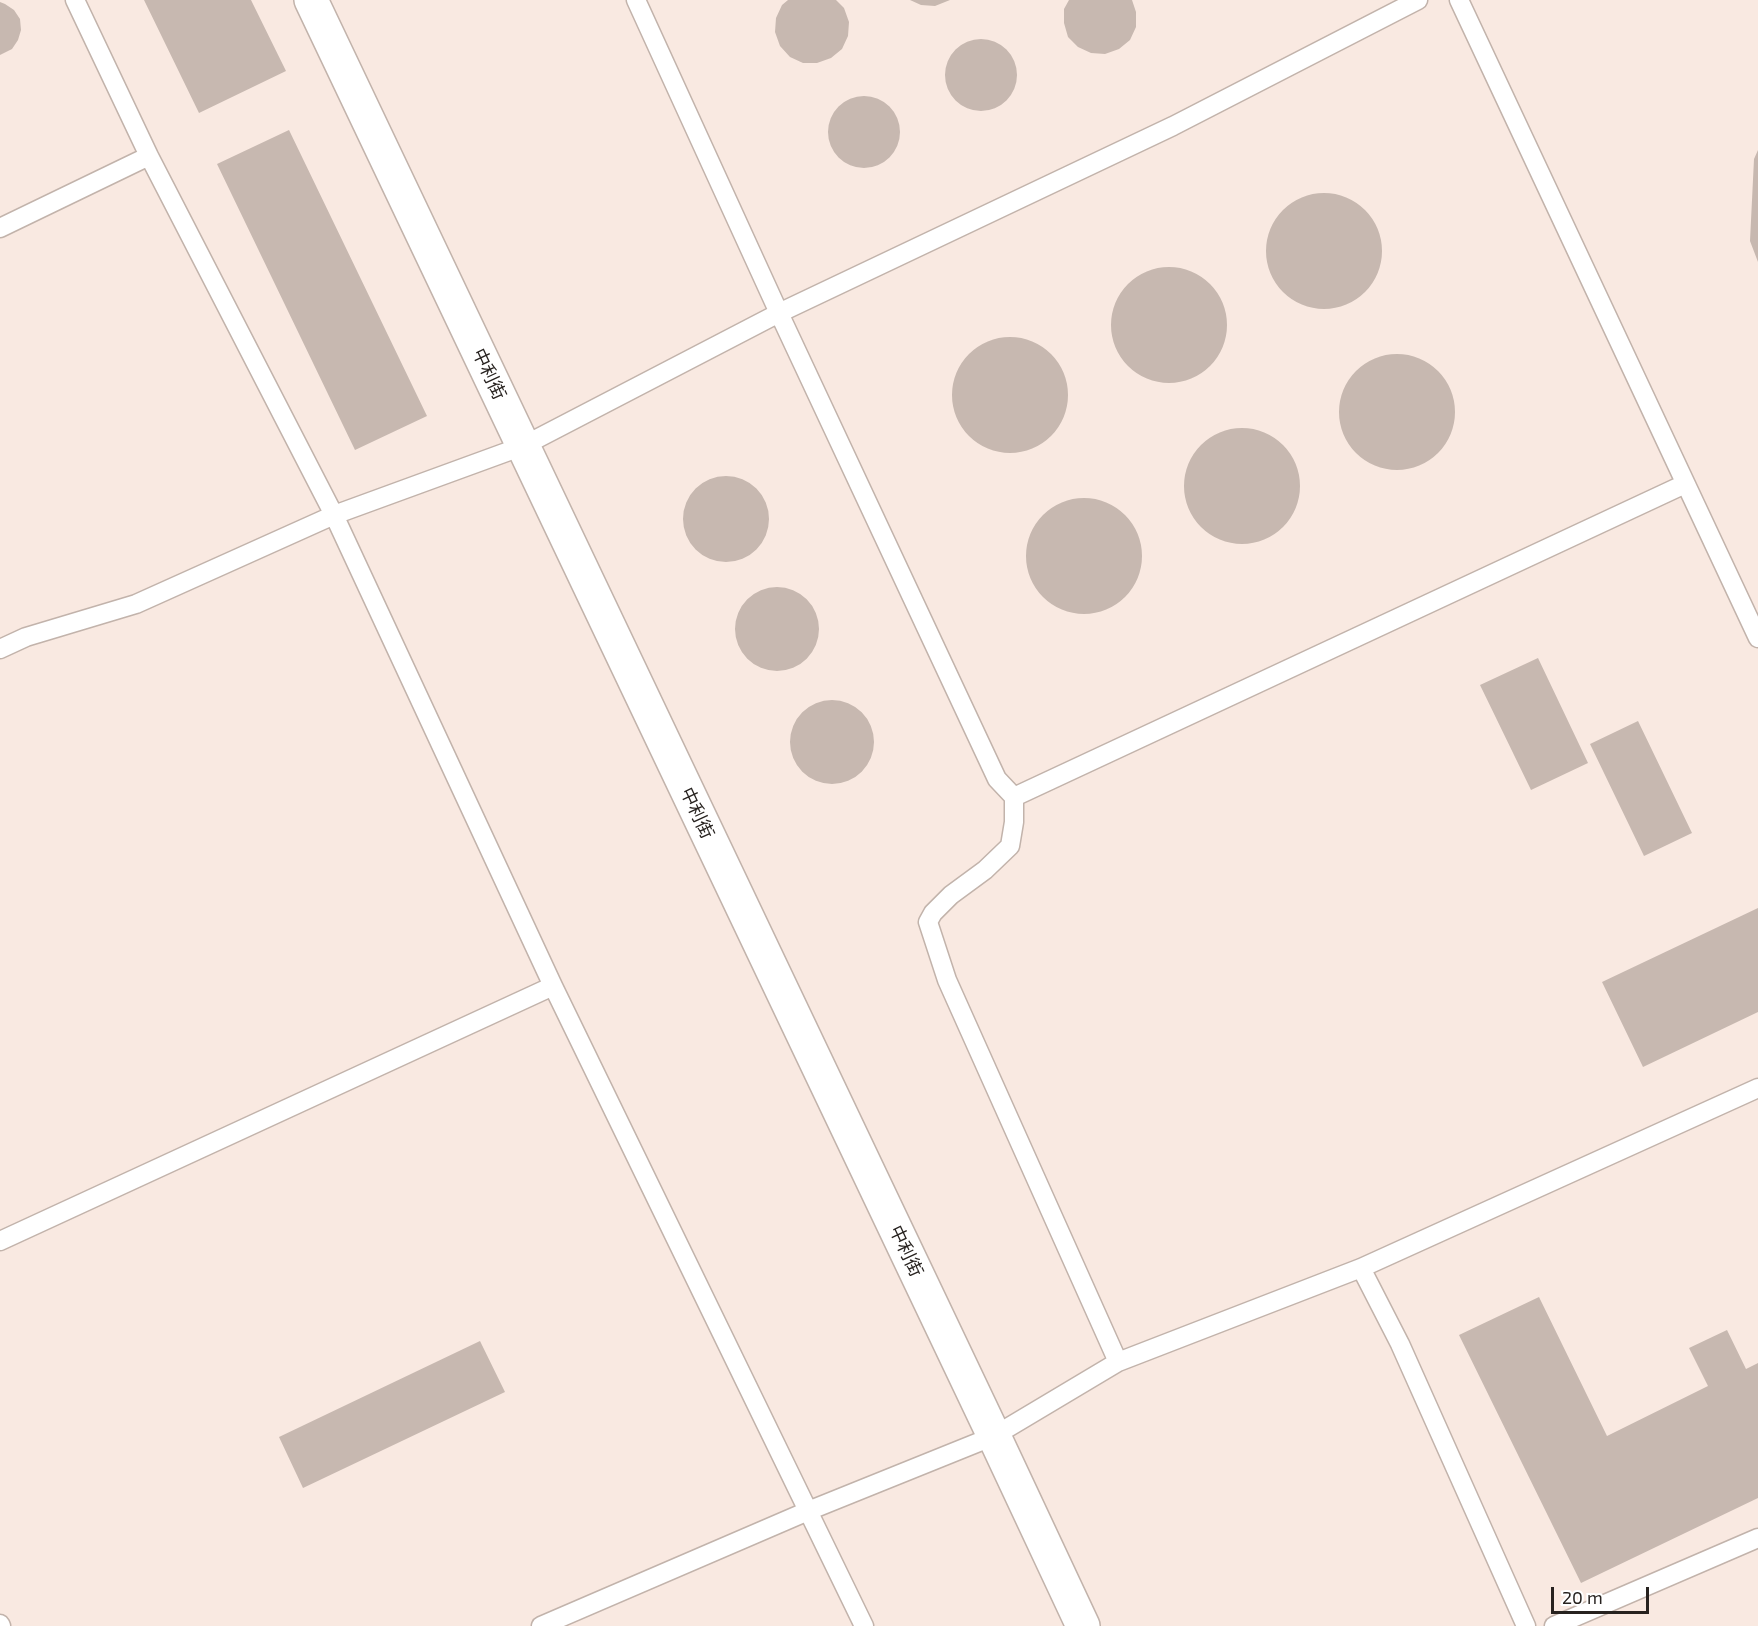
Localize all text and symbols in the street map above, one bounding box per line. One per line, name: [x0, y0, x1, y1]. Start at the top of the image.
street label: 中利街: [468, 345, 510, 403]
street label: 中利街: [676, 784, 718, 842]
street label: 中利街: [885, 1222, 927, 1280]
scale bar: [1554, 1575, 1652, 1613]
text: 20 m: [1562, 1586, 1603, 1608]

